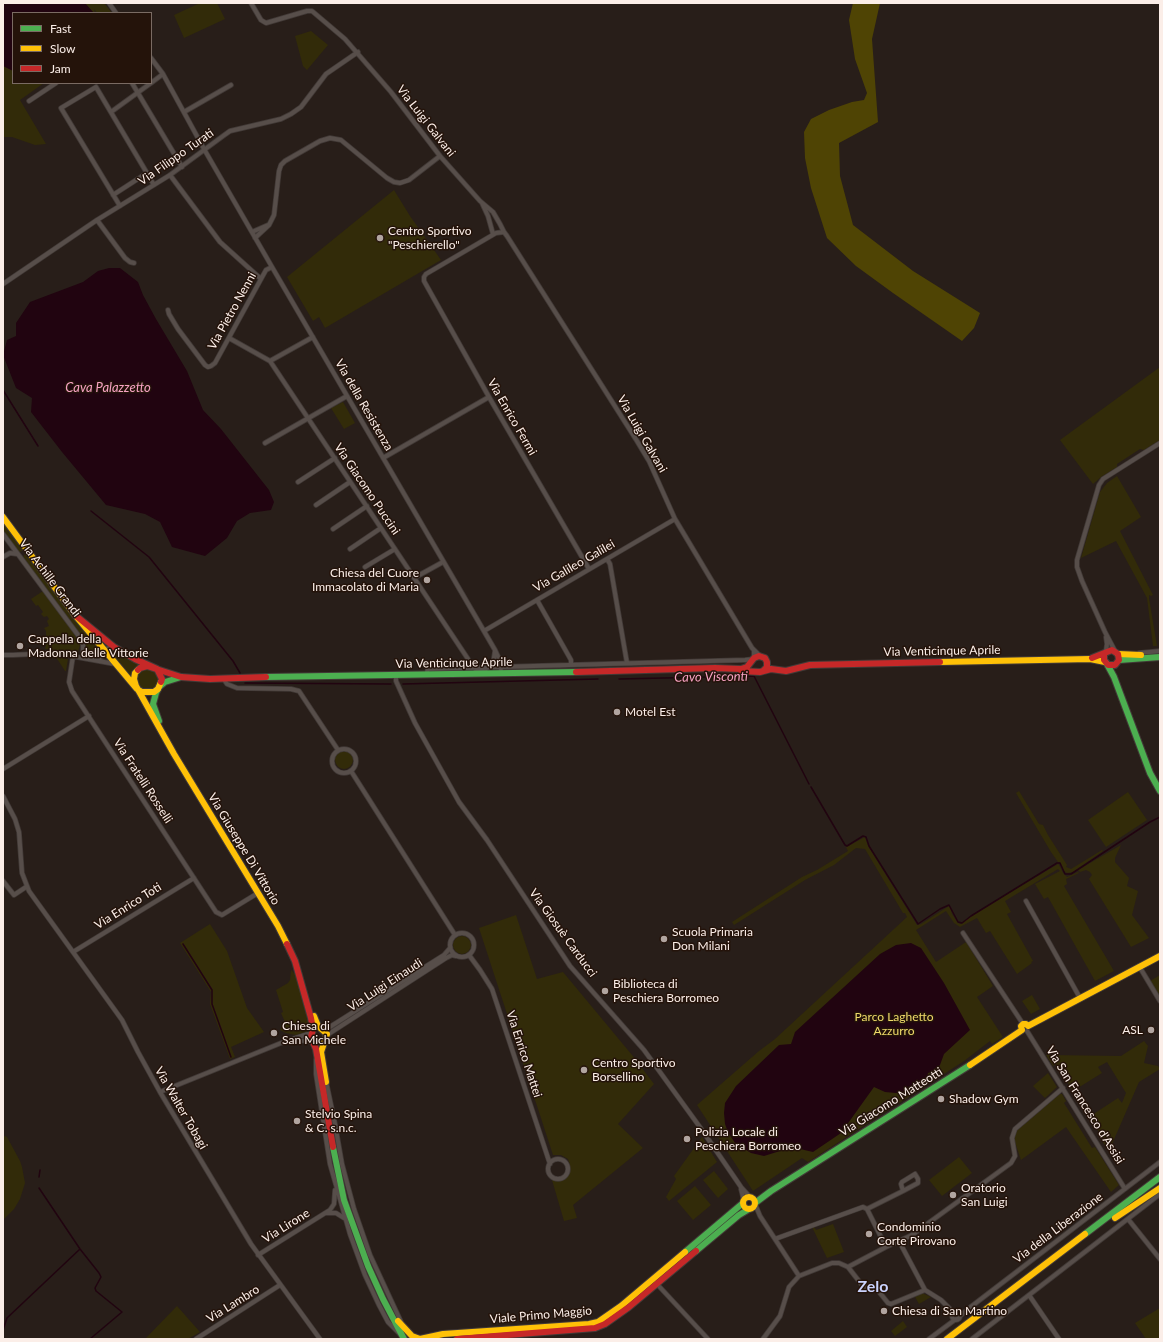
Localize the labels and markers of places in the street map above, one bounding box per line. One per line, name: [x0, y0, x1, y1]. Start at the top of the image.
place label: Centro Sportivo "Peschierello": [388, 224, 472, 252]
marker: Centro Sportivo "Peschierello": [375, 233, 385, 243]
place label: Chiesa del Cuore Immacolato di Maria: [312, 566, 419, 594]
marker: Chiesa del Cuore Immacolato di Maria: [422, 575, 432, 585]
place label: Cappella della Madonna delle Vittorie: [28, 632, 149, 660]
marker: Cappella della Madonna delle Vittorie: [15, 641, 25, 651]
place label: Motel Est: [625, 705, 675, 719]
marker: Motel Est: [612, 707, 622, 717]
place label: Scuola Primaria Don Milani: [672, 925, 753, 953]
marker: Scuola Primaria Don Milani: [659, 934, 669, 944]
place label: Biblioteca di Peschiera Borromeo: [613, 977, 719, 1005]
marker: Biblioteca di Peschiera Borromeo: [600, 986, 610, 996]
place label: Chiesa di San Michele: [282, 1019, 346, 1047]
place label: ASL: [1122, 1023, 1143, 1037]
marker: ASL: [1146, 1025, 1156, 1035]
marker: Chiesa di San Michele: [269, 1028, 279, 1038]
place label: Centro Sportivo Borsellino: [592, 1056, 676, 1084]
marker: Centro Sportivo Borsellino: [579, 1065, 589, 1075]
place label: Shadow Gym: [949, 1092, 1019, 1106]
marker: Shadow Gym: [936, 1094, 946, 1104]
place label: Stelvio Spina & C. s.n.c.: [305, 1107, 372, 1135]
marker: Stelvio Spina & C. s.n.c.: [292, 1116, 302, 1126]
place label: Polizia Locale di Peschiera Borromeo: [695, 1125, 801, 1153]
marker: Polizia Locale di Peschiera Borromeo: [682, 1134, 692, 1144]
place label: Oratorio San Luigi: [961, 1181, 1008, 1209]
marker: Oratorio San Luigi: [948, 1190, 958, 1200]
place label: Condominio Corte Pirovano: [877, 1220, 956, 1248]
marker: Condominio Corte Pirovano: [864, 1229, 874, 1239]
place label: Chiesa di San Martino: [892, 1304, 1007, 1318]
marker: Chiesa di San Martino: [879, 1306, 889, 1316]

